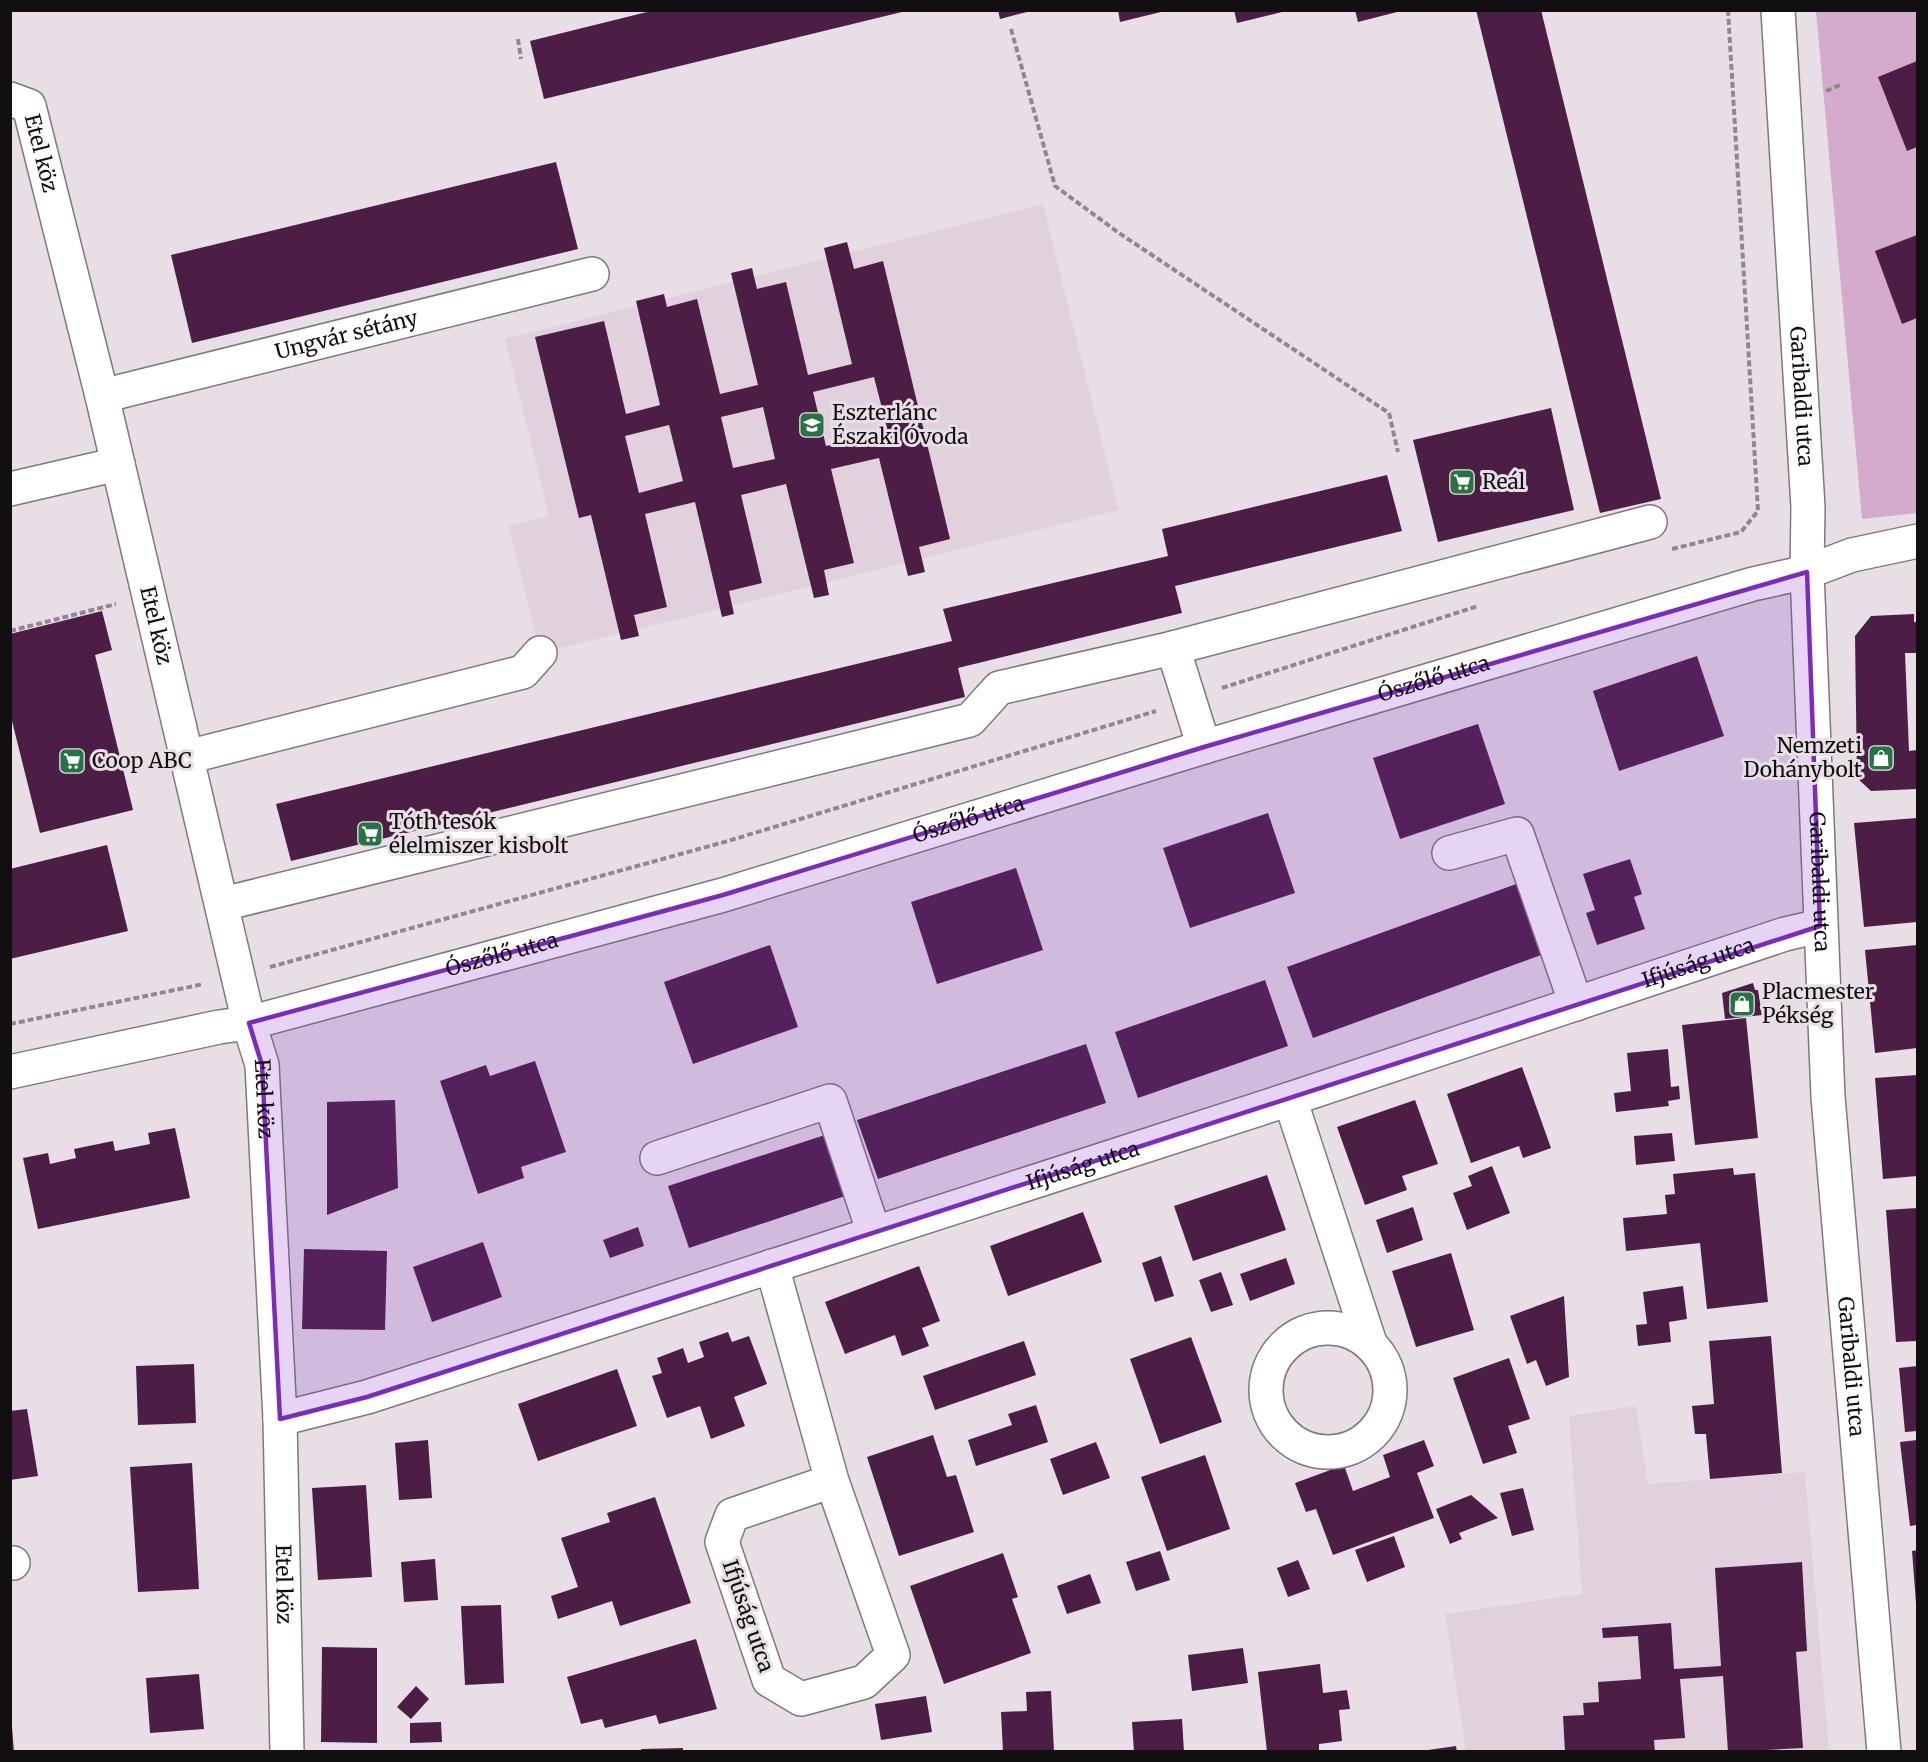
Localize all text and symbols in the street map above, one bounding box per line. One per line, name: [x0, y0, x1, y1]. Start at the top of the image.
street label: Etel köz: [19, 111, 64, 195]
street label: Ungvár sétány: [272, 304, 421, 365]
street label: Garibaldi utca: [1784, 325, 1820, 467]
place label: Eszterlánc Északi Óvoda: [832, 399, 968, 450]
school or university icon: Eszterlánc Északi Óvoda: [797, 410, 827, 440]
supermarket icon: Reál: [1447, 467, 1477, 497]
place label: Reál: [1482, 468, 1526, 495]
street label: Etel köz: [134, 584, 179, 667]
street label: Ószőlő utca: [1375, 649, 1493, 708]
place label: Nemzeti Dohánybolt: [1744, 732, 1862, 783]
shop icon: Nemzeti Dohánybolt: [1866, 743, 1896, 773]
supermarket icon: Coop ABC: [57, 746, 87, 776]
place label: Coop ABC: [92, 747, 192, 774]
street label: Ószőlő utca: [909, 789, 1028, 849]
place label: Tóth tesók élelmiszer kisbolt: [389, 808, 568, 859]
street label: Garibaldi utca: [1804, 811, 1836, 952]
supermarket icon: Tóth tesók élelmiszer kisbolt: [355, 819, 385, 849]
street label: Ószőlő utca: [443, 926, 561, 982]
street label: Ifjúság utca: [1638, 931, 1758, 994]
place label: Placmester Pékség: [1762, 978, 1874, 1029]
shop icon: Placmester Pékség: [1727, 989, 1757, 1019]
street label: Etel köz: [249, 1058, 280, 1139]
street label: Ifjúság utca: [1023, 1135, 1143, 1196]
street label: Garibaldi utca: [1832, 1296, 1871, 1438]
street label: Etel köz: [270, 1544, 298, 1624]
street label: Ifjúság utca: [717, 1556, 780, 1676]

